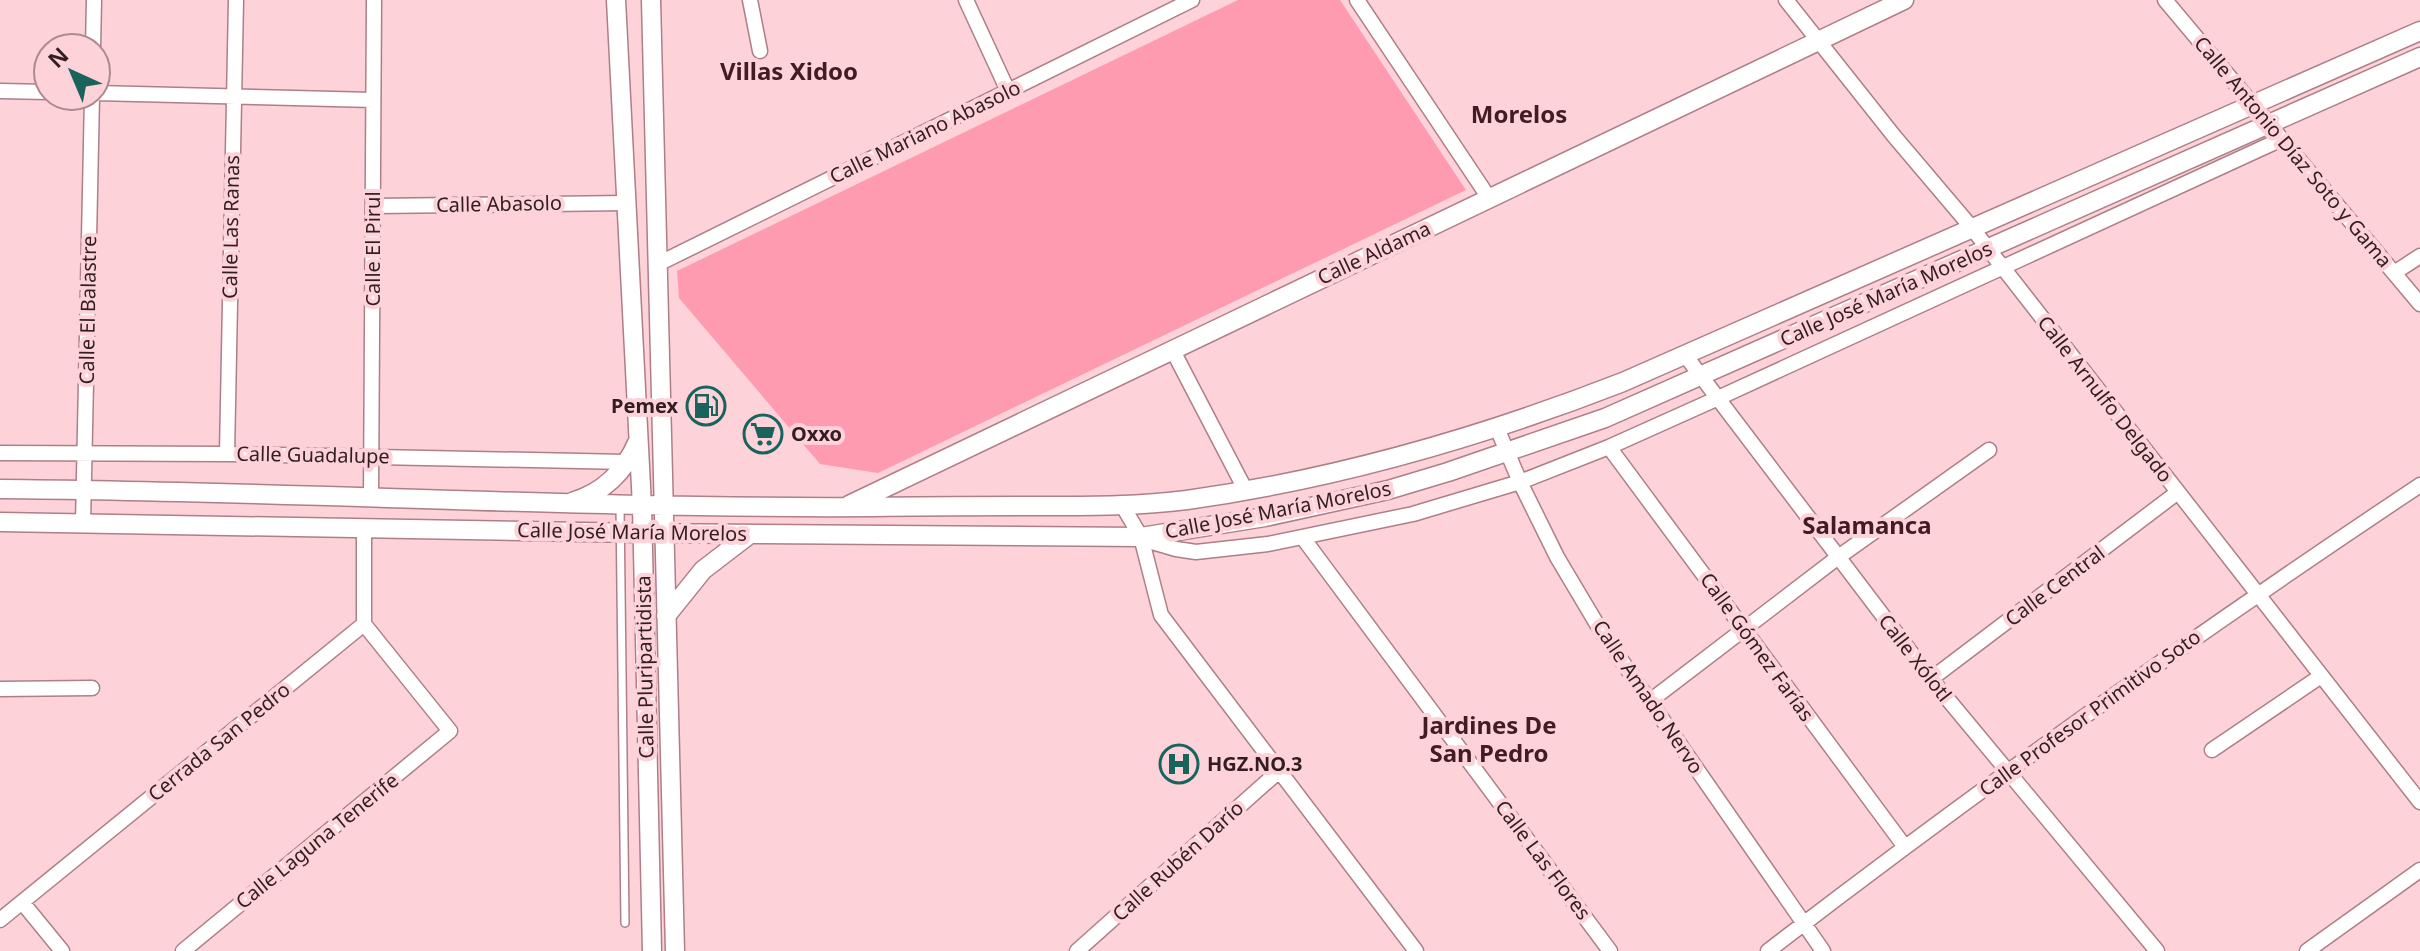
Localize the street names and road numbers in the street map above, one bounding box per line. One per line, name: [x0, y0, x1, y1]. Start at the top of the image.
street label: Calle Antonio Díaz Soto y Gama: [2188, 30, 2398, 273]
street label: Calle Mariano Abasolo: [825, 73, 1025, 190]
street label: Calle Las Ranas: [216, 155, 245, 299]
street label: Calle Abasolo: [436, 189, 562, 218]
street label: Calle El Pirul: [359, 191, 386, 307]
street label: Calle Aldama: [1313, 215, 1435, 291]
street label: Calle José María Morelos: [1775, 234, 1996, 353]
street label: Calle El Balastre: [73, 235, 102, 385]
street label: Calle Arnulfo Delgado: [2032, 310, 2179, 488]
street label: Calle Guadalupe: [236, 440, 390, 469]
street label: Calle José María Morelos: [1163, 474, 1393, 545]
street label: Calle José María Morelos: [517, 516, 747, 547]
street label: Calle Central: [1999, 539, 2110, 632]
street label: Calle Gómez Farías: [1694, 567, 1821, 726]
street label: Calle Pluripartidista: [629, 575, 660, 759]
street label: Calle Xólotl: [1873, 608, 1958, 707]
street label: Calle Amado Nervo: [1587, 615, 1710, 779]
street label: Calle Profesor Primitivo Soto: [1974, 623, 2206, 802]
street label: Cerrada San Pedro: [142, 676, 295, 807]
street label: Calle Laguna Tenerife: [230, 767, 404, 915]
street label: Calle Rubén Darío: [1106, 794, 1249, 927]
street label: Calle Las Flores: [1489, 794, 1597, 925]

